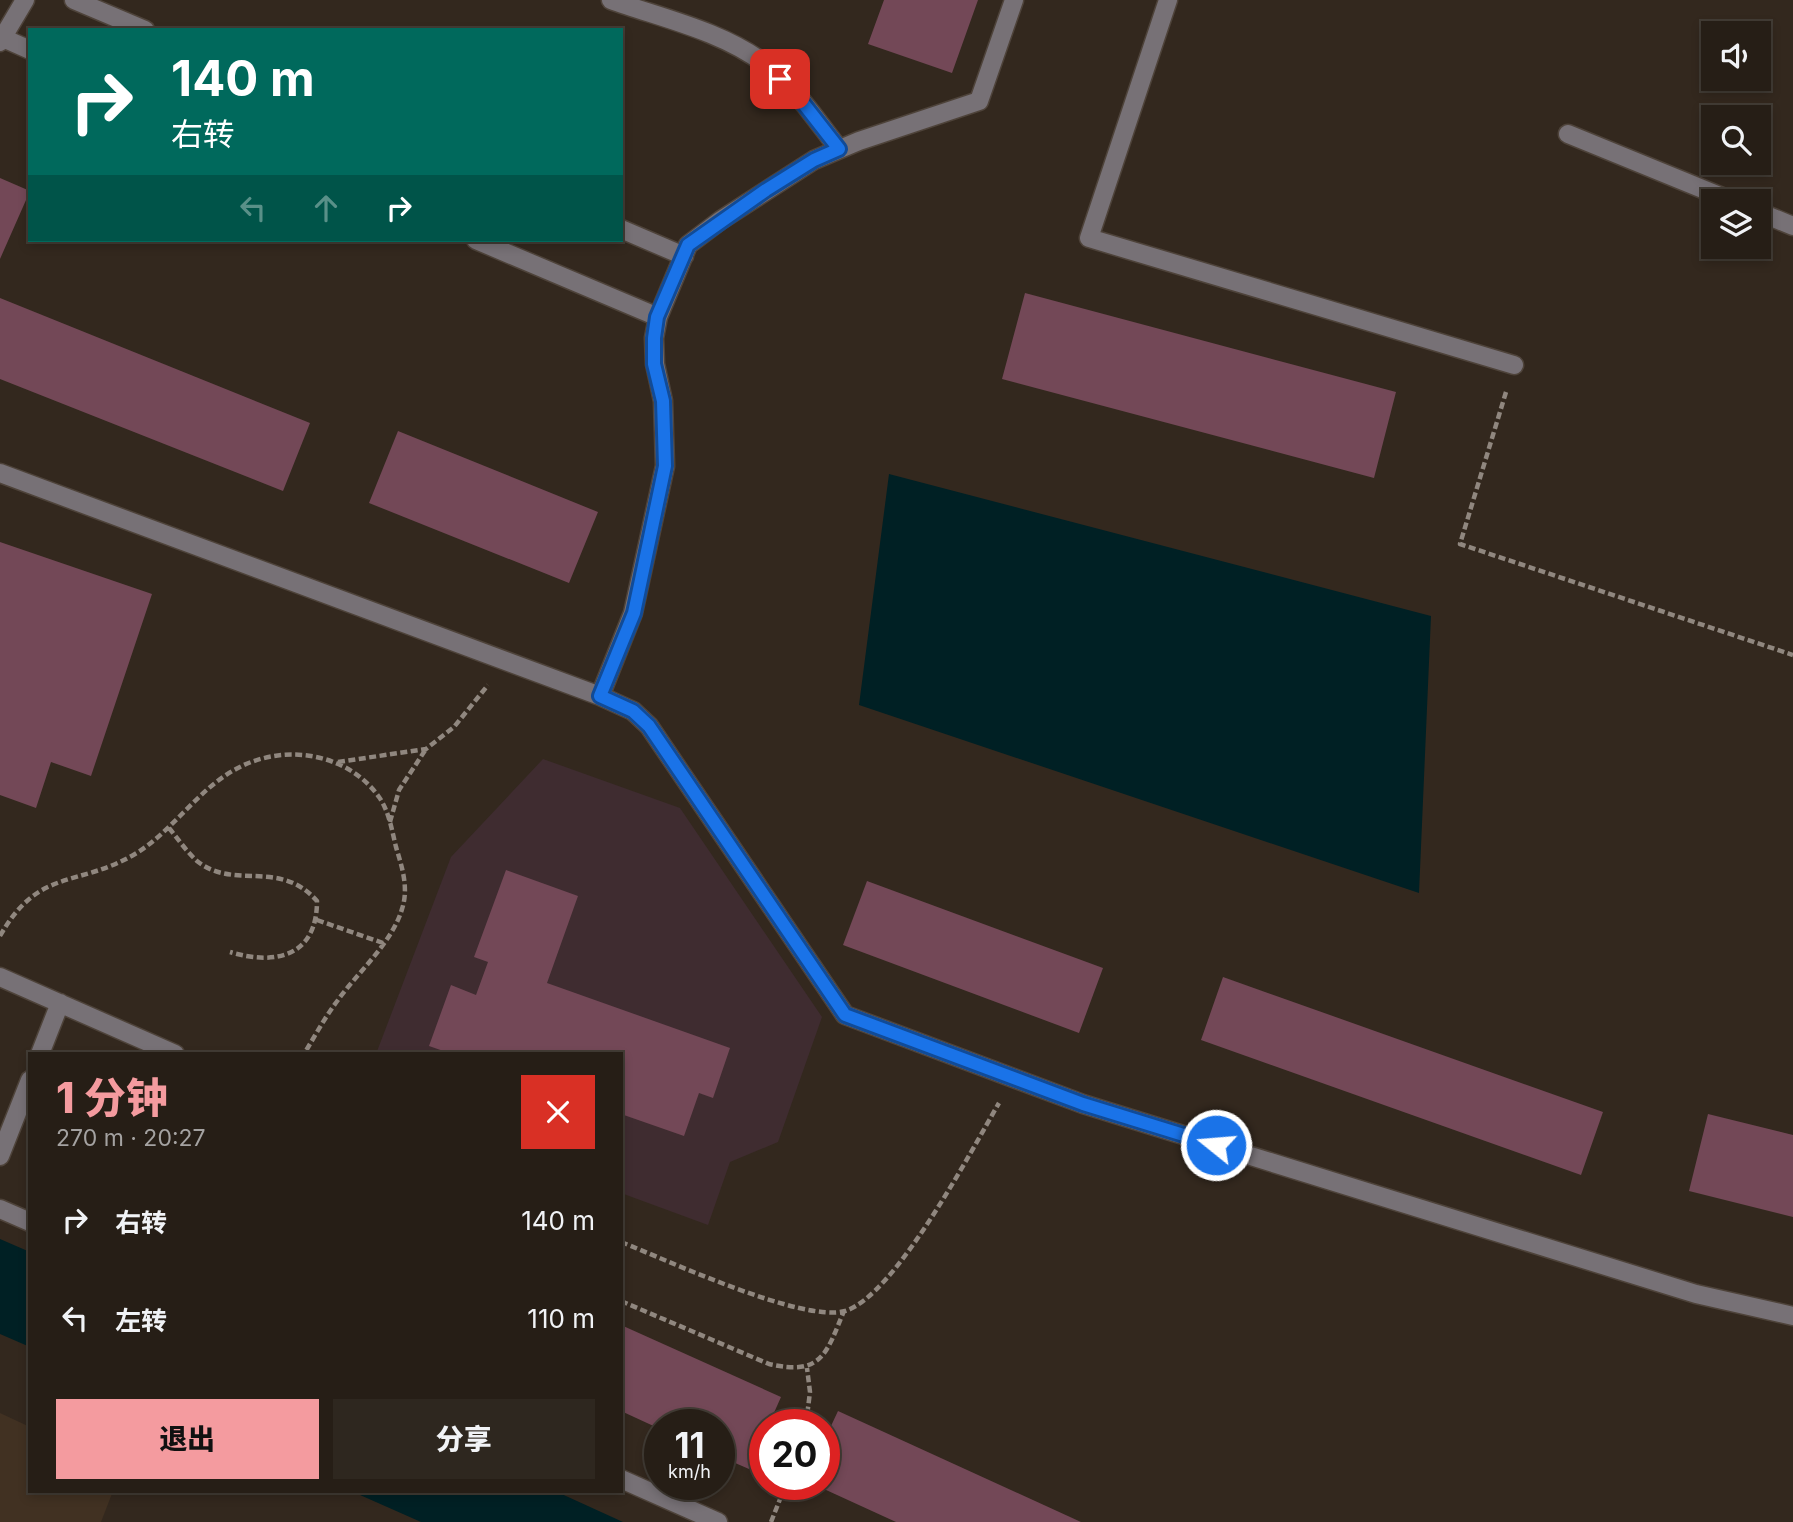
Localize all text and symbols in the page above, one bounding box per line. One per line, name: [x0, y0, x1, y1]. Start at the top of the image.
map controls: [1701, 21, 1771, 259]
button: sound: [1701, 21, 1771, 91]
text: 140 m: [171, 49, 315, 108]
pin: [750, 49, 810, 109]
icon: right: [56, 56, 147, 147]
icon: arrive: [761, 60, 799, 98]
button: search: [1701, 105, 1771, 175]
text: 右转: [171, 115, 235, 154]
icon: left: [234, 189, 272, 227]
icon: ahead: [307, 189, 345, 227]
icon: right: [380, 189, 418, 227]
button: layers: [1701, 189, 1771, 259]
text: 1 分钟: [56, 1072, 168, 1123]
button: close: [521, 1075, 595, 1149]
position arrow: [1179, 1108, 1253, 1182]
text: 270 m · 20:27: [56, 1124, 206, 1152]
icon: right: [56, 1201, 94, 1239]
text: 140 m: [521, 1205, 595, 1236]
text: 右转: [115, 1207, 167, 1238]
icon: left: [56, 1299, 94, 1337]
text: 110 m: [527, 1303, 595, 1334]
text: 左转: [115, 1305, 167, 1336]
button: 退出: [56, 1399, 319, 1479]
button: 分享: [333, 1399, 595, 1479]
speed limit sign: 20: [749, 1409, 840, 1500]
text: 11: [674, 1424, 705, 1466]
text: km/h: [668, 1461, 711, 1482]

